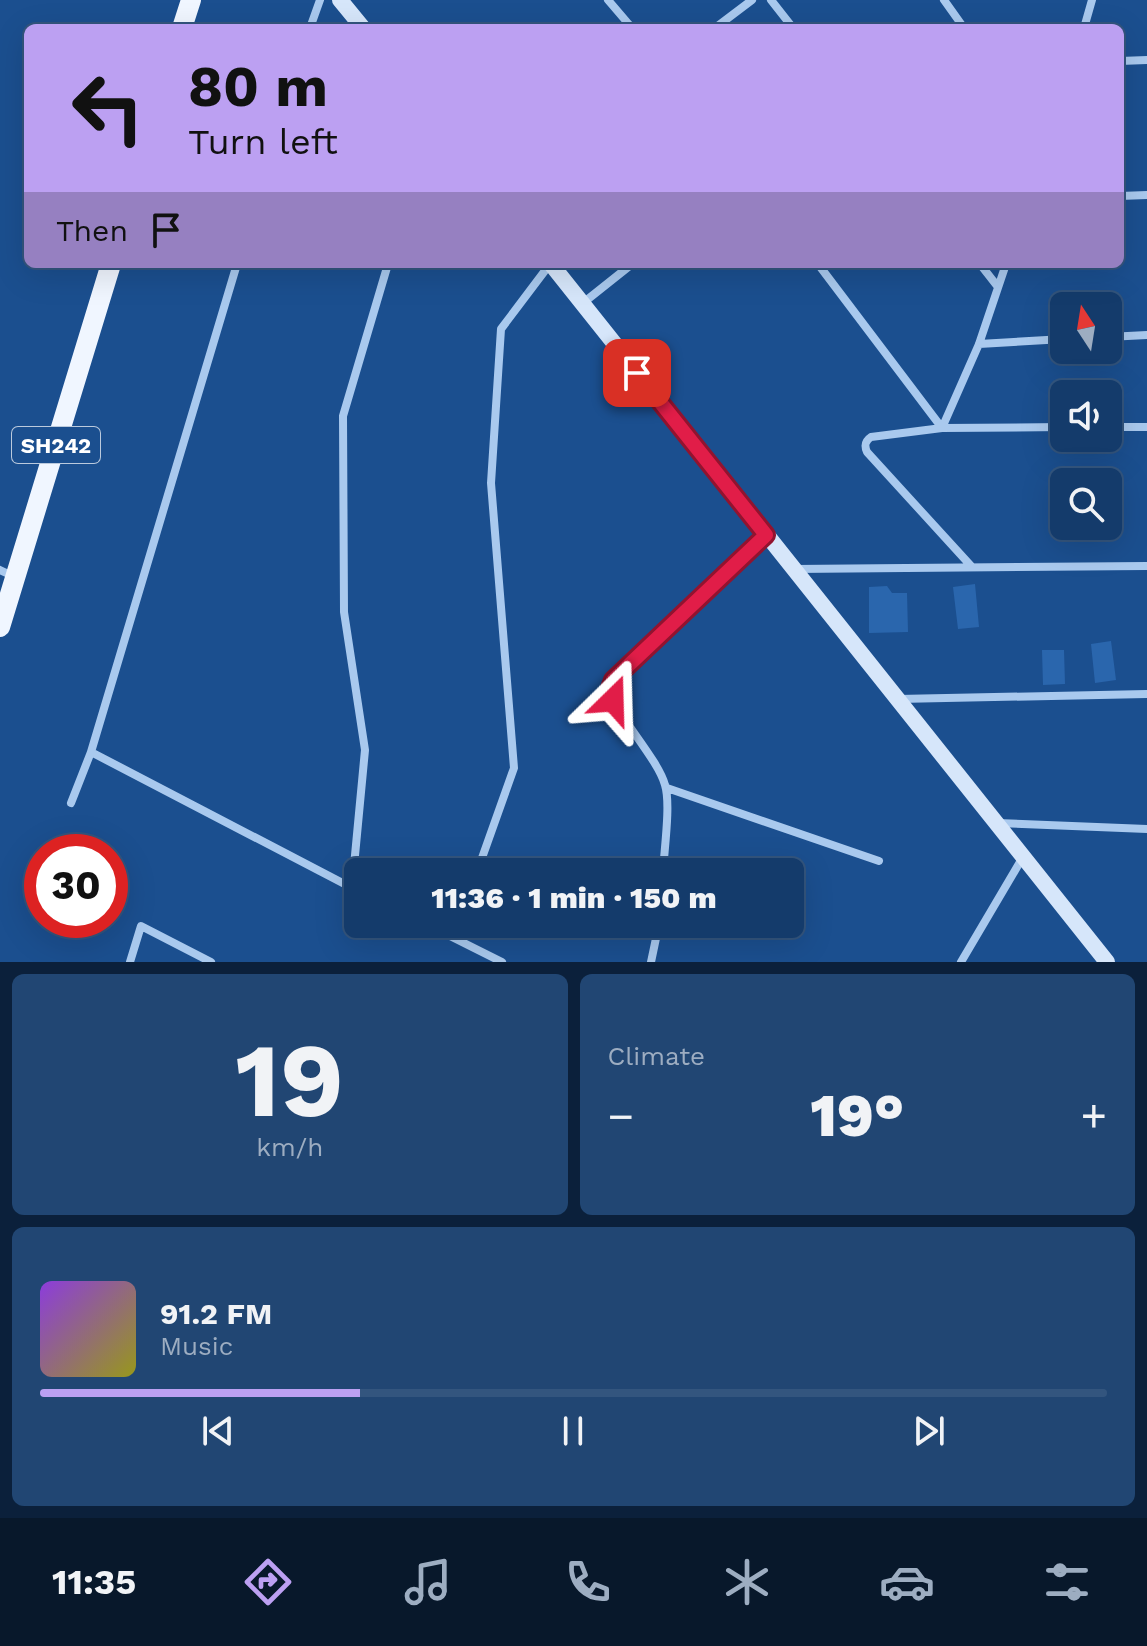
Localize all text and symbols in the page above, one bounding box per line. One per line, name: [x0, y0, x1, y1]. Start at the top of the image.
text: 80 m: [188, 54, 328, 120]
icon: left: [56, 56, 160, 160]
text: Turn left: [188, 121, 338, 163]
icon: arrive: [144, 208, 188, 252]
text: Then: [56, 213, 128, 248]
north arrow: [1050, 292, 1122, 364]
map controls: [1050, 292, 1122, 540]
pin: [603, 339, 671, 407]
icon: arrive: [615, 351, 659, 395]
button: sound: [1050, 380, 1122, 452]
road number: SH242: [12, 427, 100, 463]
button: search: [1050, 468, 1122, 540]
position arrow: [571, 658, 655, 742]
speed limit sign: 30: [24, 834, 128, 938]
text: 11:36 · 1 min · 150 m: [431, 880, 717, 915]
text: 19: [235, 1019, 344, 1141]
text: Climate: [608, 1041, 705, 1071]
text: 19°: [810, 1080, 904, 1151]
text: −: [608, 1090, 634, 1142]
text: +: [1080, 1090, 1107, 1142]
text: km/h: [256, 1132, 323, 1162]
text: 91.2 FM: [160, 1296, 272, 1331]
text: Music: [160, 1331, 233, 1361]
icon: previous: [196, 1409, 240, 1453]
icon: pause: [551, 1409, 595, 1453]
icon: next: [907, 1409, 951, 1453]
icon: directions: [240, 1554, 296, 1610]
icon: music: [400, 1554, 456, 1610]
icon: phone: [560, 1554, 616, 1610]
icon: climate: [719, 1554, 775, 1610]
icon: car: [879, 1554, 935, 1610]
icon: filters: [1039, 1554, 1095, 1610]
text: 11:35: [52, 1561, 136, 1603]

